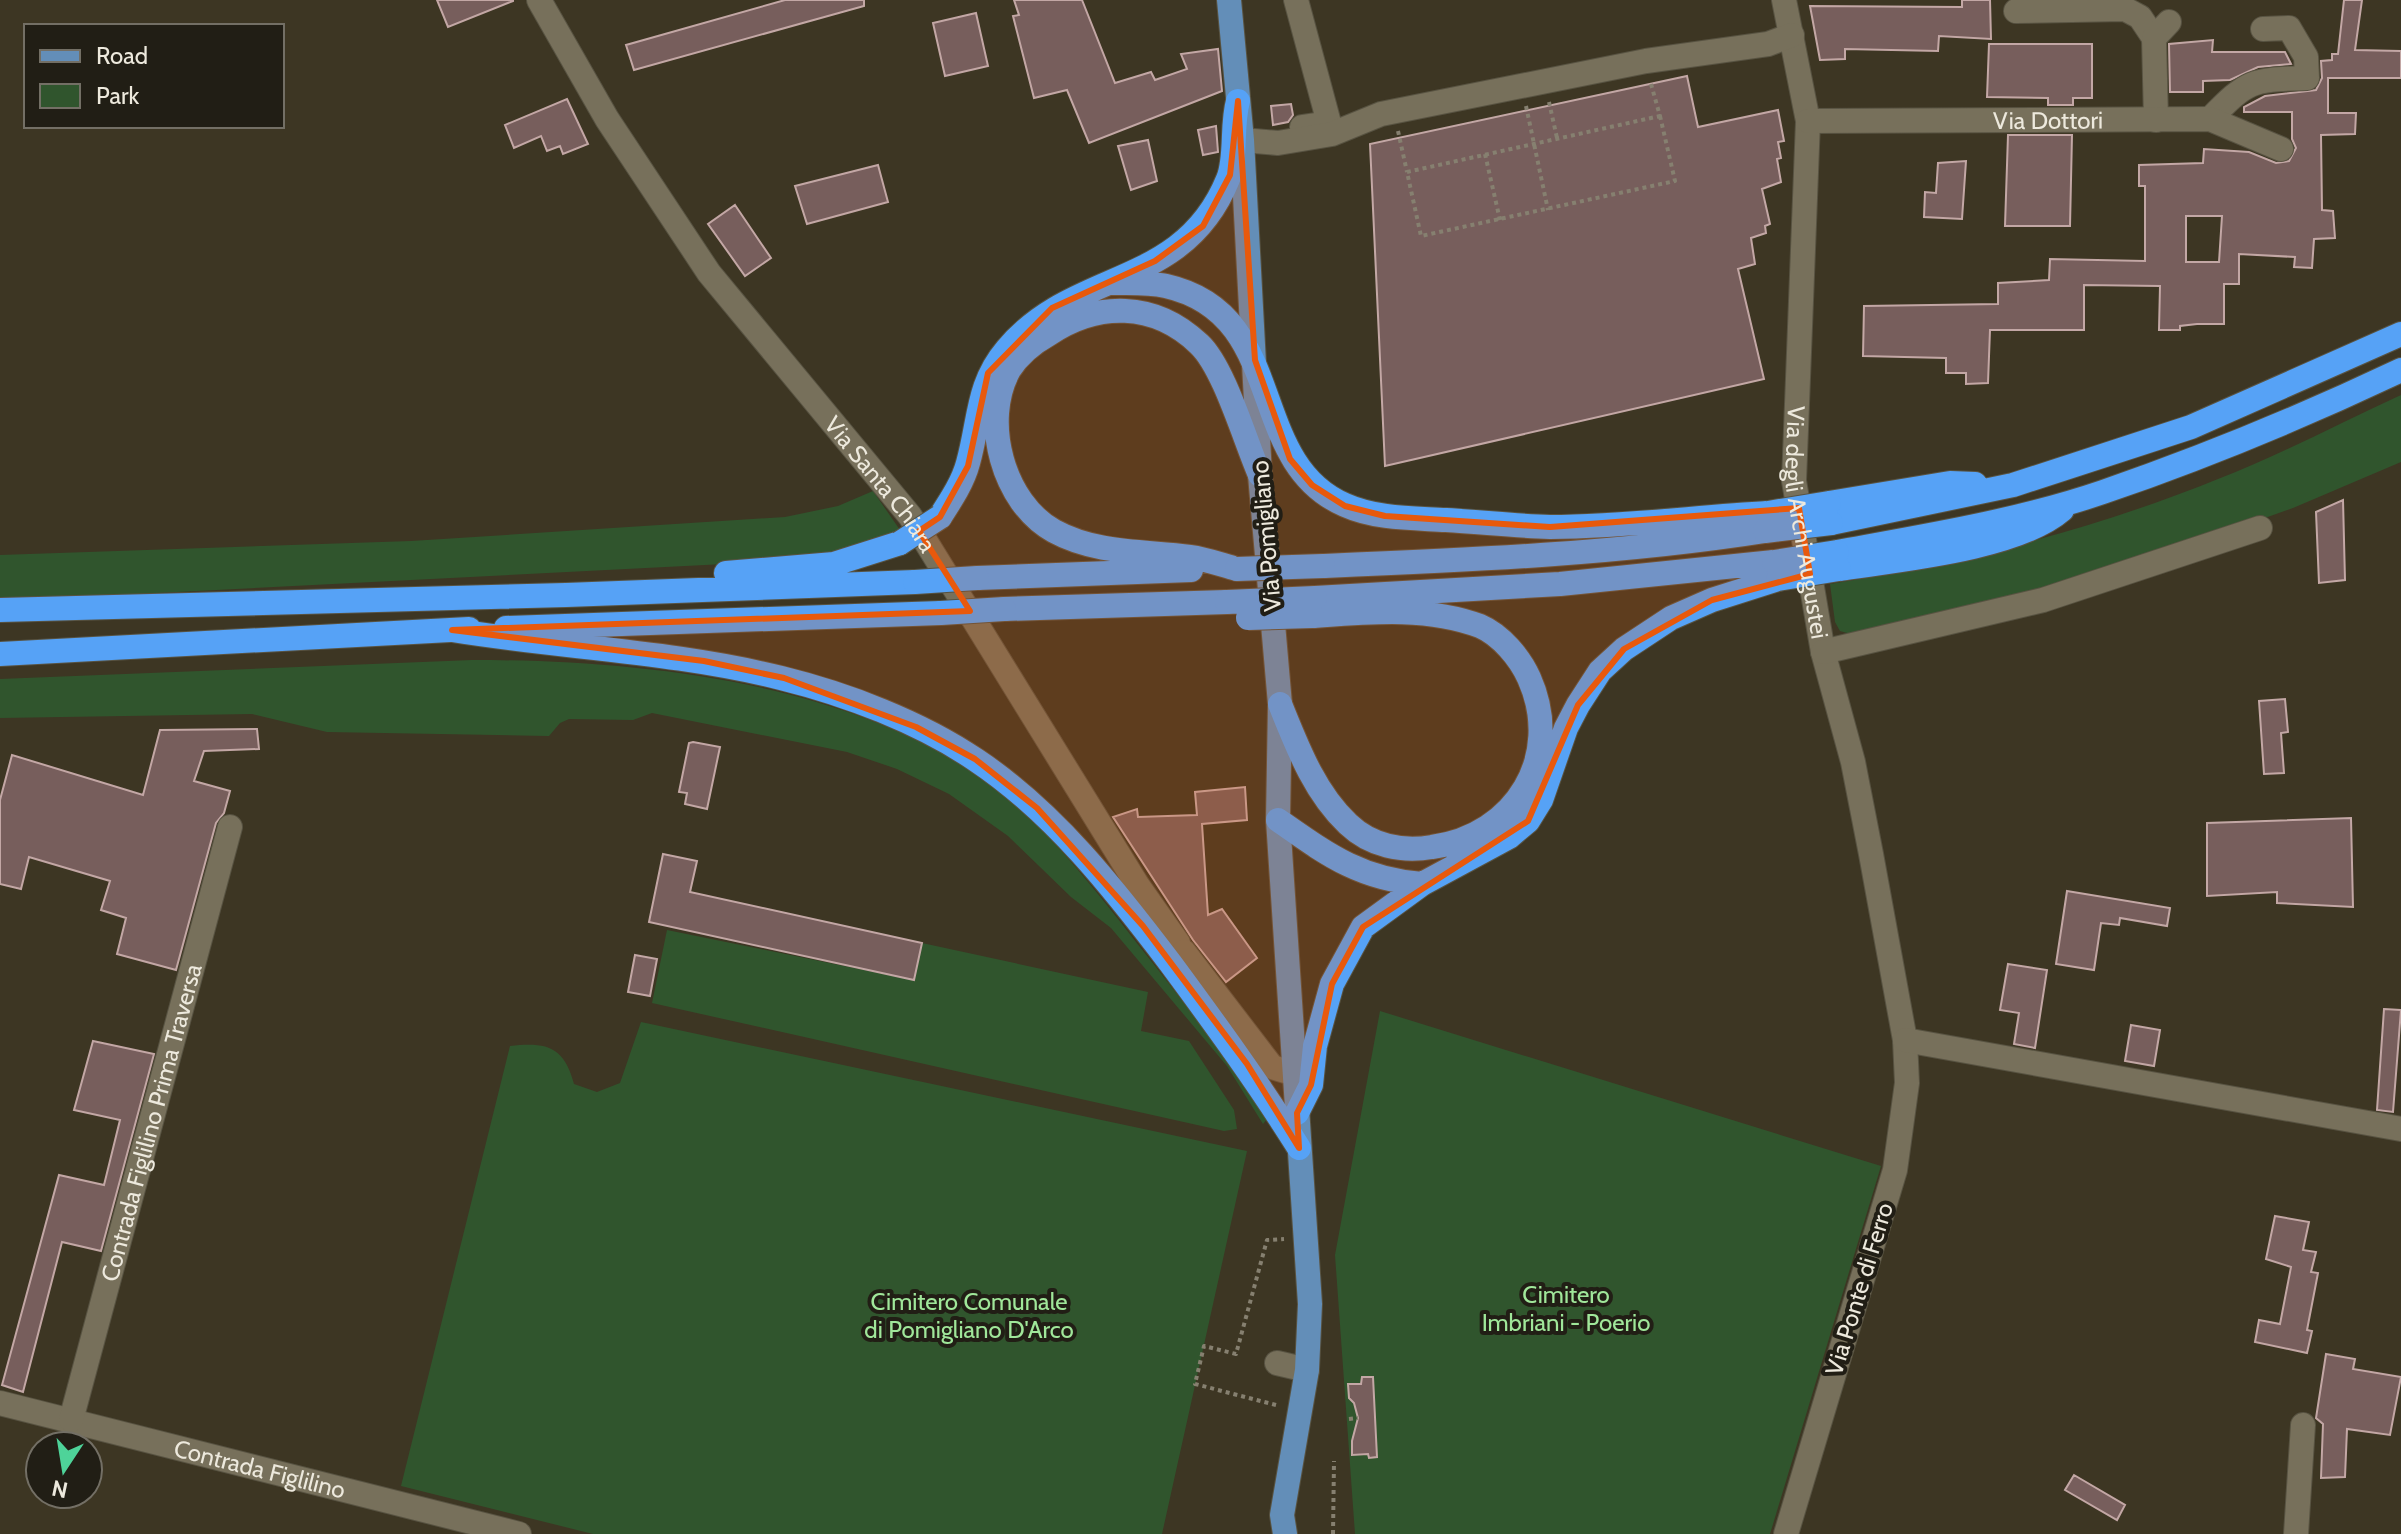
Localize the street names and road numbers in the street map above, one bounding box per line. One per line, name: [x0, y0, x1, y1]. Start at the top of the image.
street label: Via Dottori: [1993, 105, 2103, 135]
street label: Via degli Archi Augustei: [1779, 405, 1835, 641]
street label: Via Santa Chiara: [819, 410, 943, 558]
street label: Via Pomigliano: [1245, 459, 1287, 613]
street label: Contrada Figlilino Prima Traversa: [94, 960, 207, 1284]
street label: Via Ponte di Ferro: [1819, 1199, 1899, 1379]
street label: Contrada Figlilino: [171, 1433, 349, 1504]

